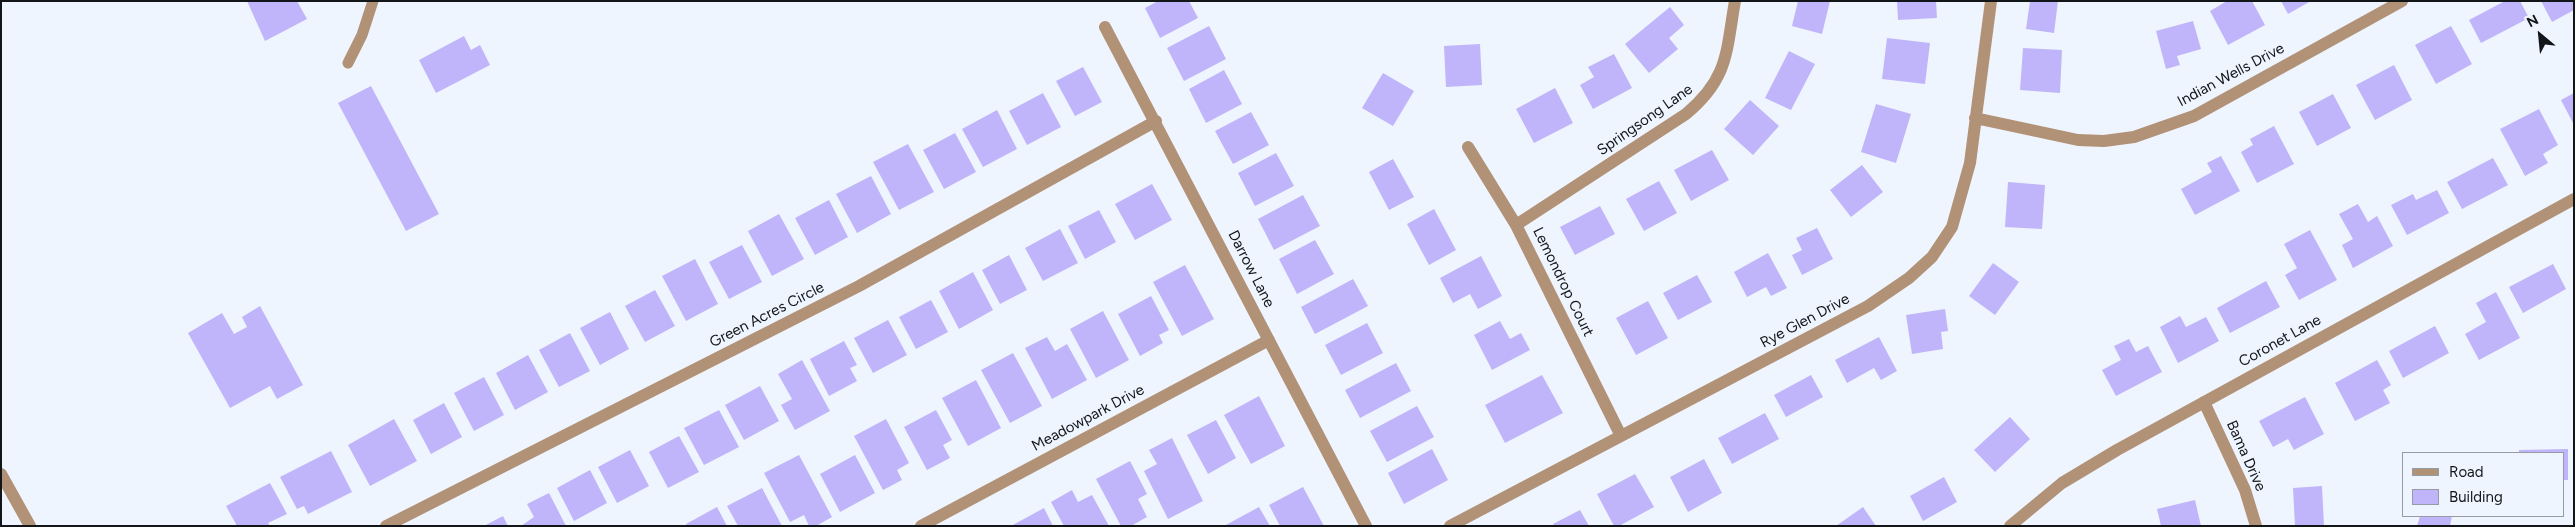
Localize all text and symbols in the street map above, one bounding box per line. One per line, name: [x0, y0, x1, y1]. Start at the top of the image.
north arrow: [2515, 10, 2565, 60]
text: N: [2524, 11, 2541, 31]
street label: Indian Wells Drive: [2175, 39, 2287, 111]
street label: Springsong Lane: [1594, 80, 1696, 160]
street label: Lemondrop Court: [1529, 224, 1597, 340]
street label: Darrow Lane: [1224, 227, 1278, 311]
street label: Green Acres Circle: [707, 278, 827, 352]
street label: Rye Glen Drive: [1757, 290, 1853, 352]
street label: Coronet Lane: [2236, 311, 2324, 371]
street label: Meadowpark Drive: [1029, 381, 1147, 455]
street label: Bama Drive: [2222, 418, 2270, 494]
legend: [2402, 452, 2565, 517]
text: Road: [2449, 463, 2484, 481]
text: Building: [2449, 488, 2503, 506]

